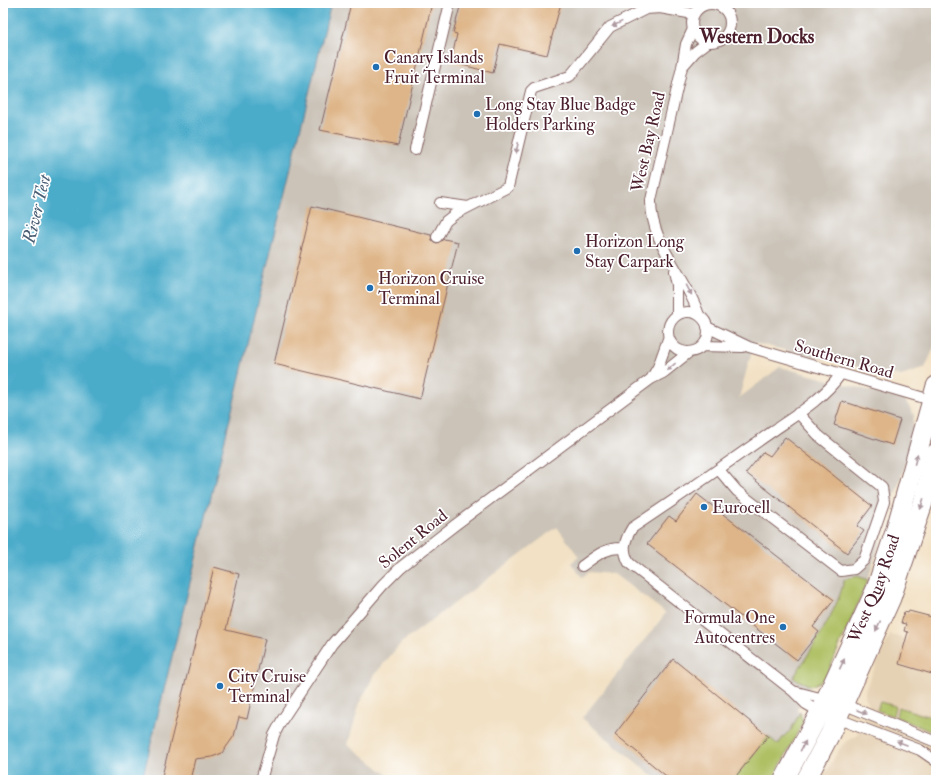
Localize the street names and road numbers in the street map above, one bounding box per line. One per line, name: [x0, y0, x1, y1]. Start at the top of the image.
street label: West Bay Road: [626, 89, 671, 195]
street label: Southern Road: [792, 335, 897, 383]
street label: Solent Road: [374, 505, 452, 573]
street label: West Quay Road: [842, 531, 904, 646]

